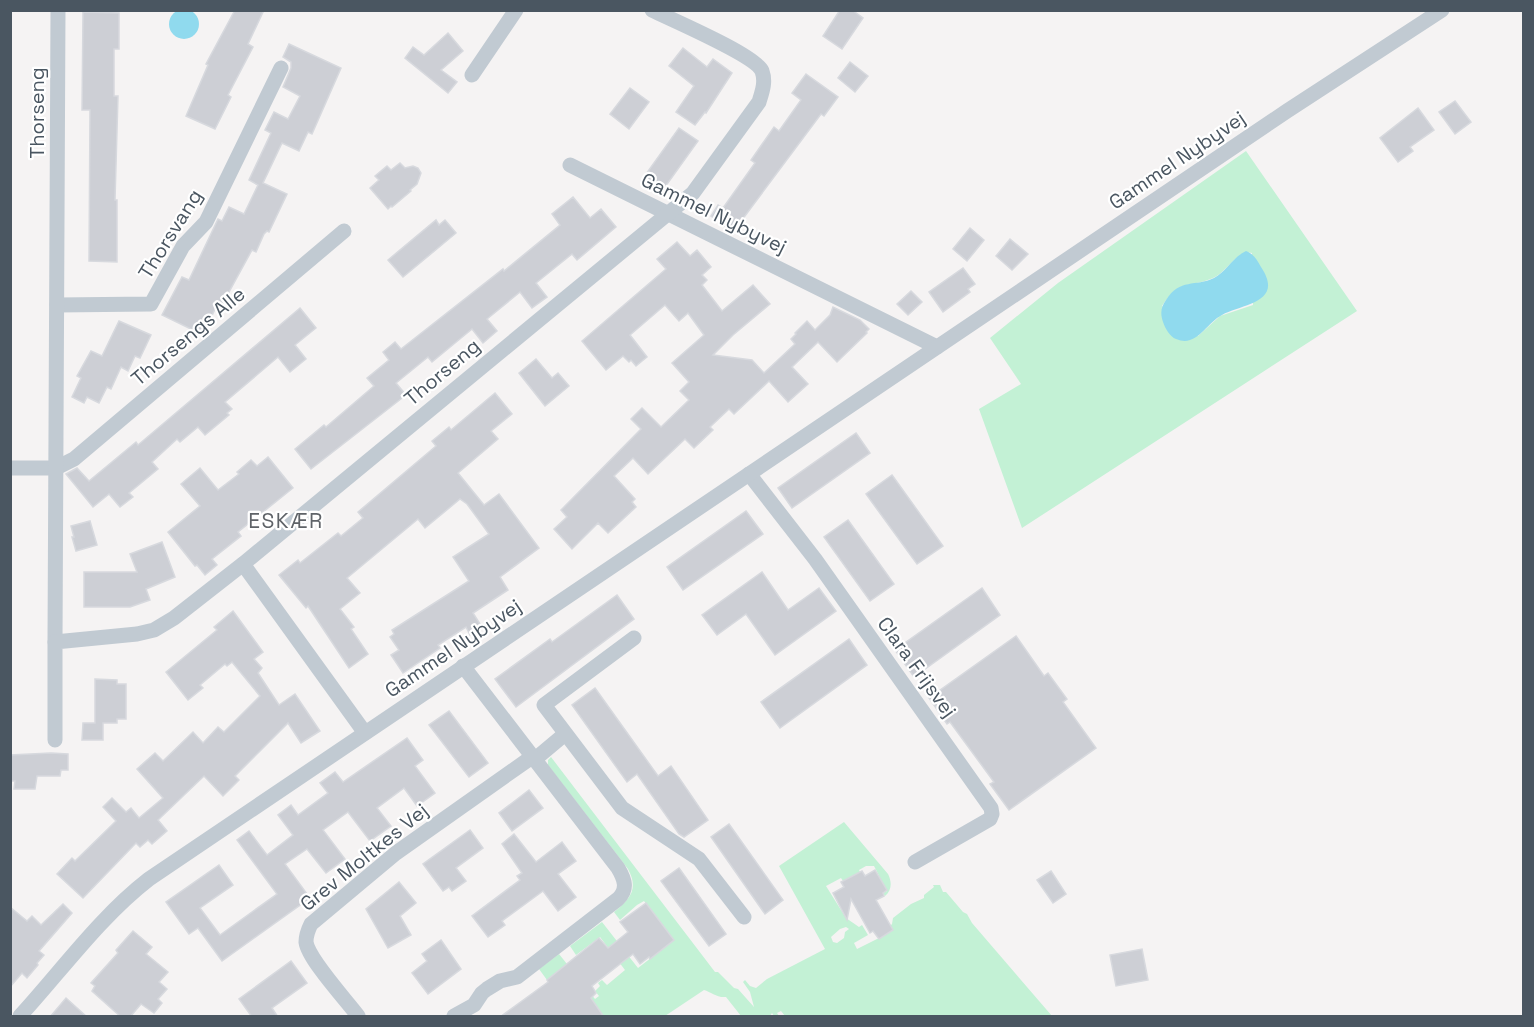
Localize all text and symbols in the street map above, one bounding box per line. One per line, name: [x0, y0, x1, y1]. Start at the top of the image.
street label: Thorseng: [24, 67, 50, 159]
street label: Gammel Nybyvej: [1104, 105, 1250, 215]
street label: Gammel Nybyvej: [637, 167, 791, 259]
street label: Thorsvang: [132, 184, 208, 284]
street label: Thorsengs Alle: [126, 281, 250, 391]
street label: Thorseng: [399, 333, 485, 411]
district label: ESKÆR: [248, 507, 324, 534]
street label: Gammel Nybyvej: [380, 593, 526, 703]
street label: Clara Frijsvej: [872, 611, 962, 723]
street label: Grev Moltkes Vej: [295, 797, 433, 917]

